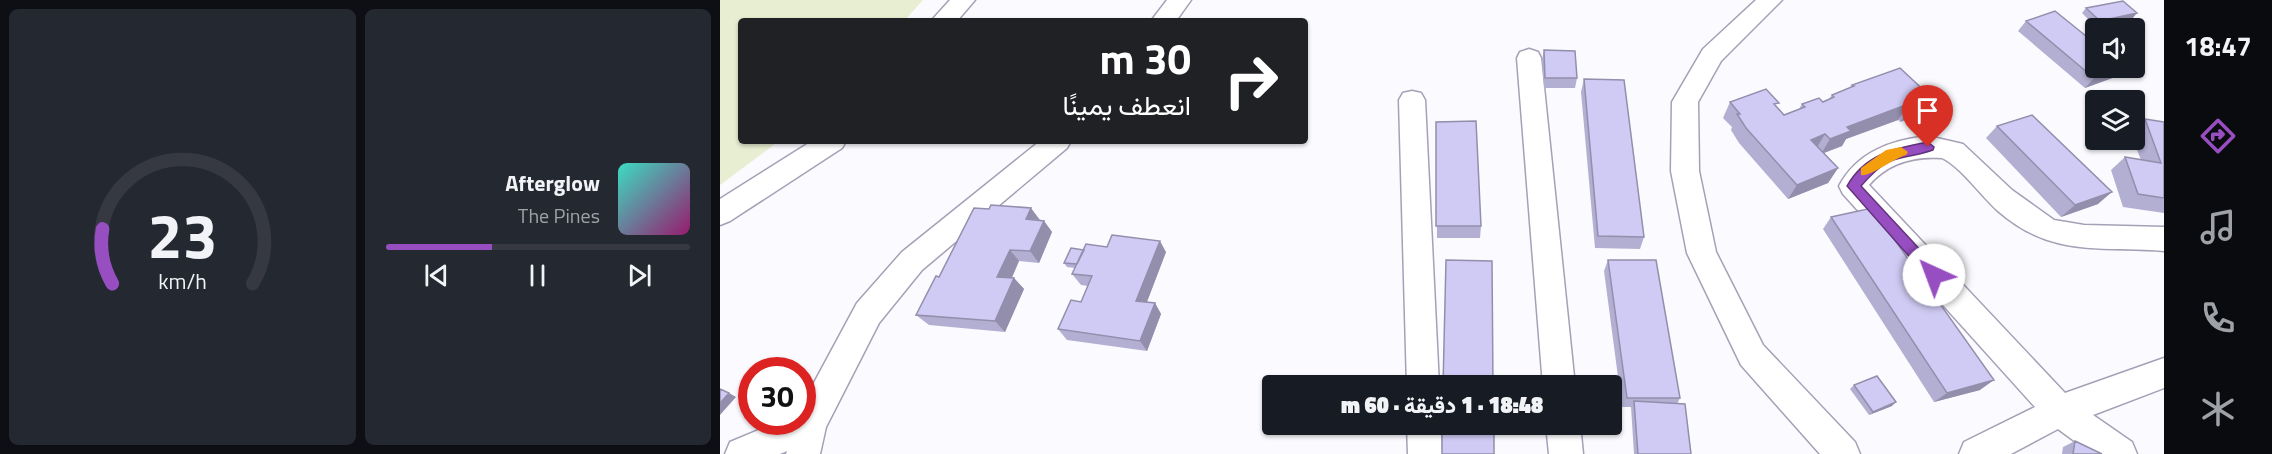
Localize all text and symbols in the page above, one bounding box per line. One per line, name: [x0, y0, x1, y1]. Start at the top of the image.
map controls: [2085, 18, 2145, 150]
button: sound: [2085, 18, 2145, 78]
text: 18:47: [2184, 25, 2252, 66]
text: 30 m: [1099, 26, 1191, 90]
icon: right: [1212, 42, 1290, 120]
text: انعطف يمينًا: [1062, 84, 1191, 125]
pin: [1902, 85, 1953, 147]
button: layers: [2085, 90, 2145, 150]
icon: arrive: [1911, 94, 1944, 127]
icon: directions: [2197, 115, 2239, 157]
text: Afterglow: [505, 166, 600, 200]
text: 23: [147, 187, 217, 282]
text: The Pines: [518, 200, 600, 231]
icon: music: [2197, 206, 2239, 248]
position arrow: [1902, 243, 1966, 307]
icon: previous: [420, 259, 453, 292]
icon: pause: [521, 259, 554, 292]
icon: next: [623, 259, 656, 292]
text: km/h: [158, 265, 207, 297]
icon: phone: [2197, 297, 2239, 339]
speed limit sign: 30: [738, 357, 816, 435]
text: 18:48 · 1 دقيقة · 60 m: [1341, 388, 1543, 422]
icon: climate: [2197, 388, 2239, 430]

